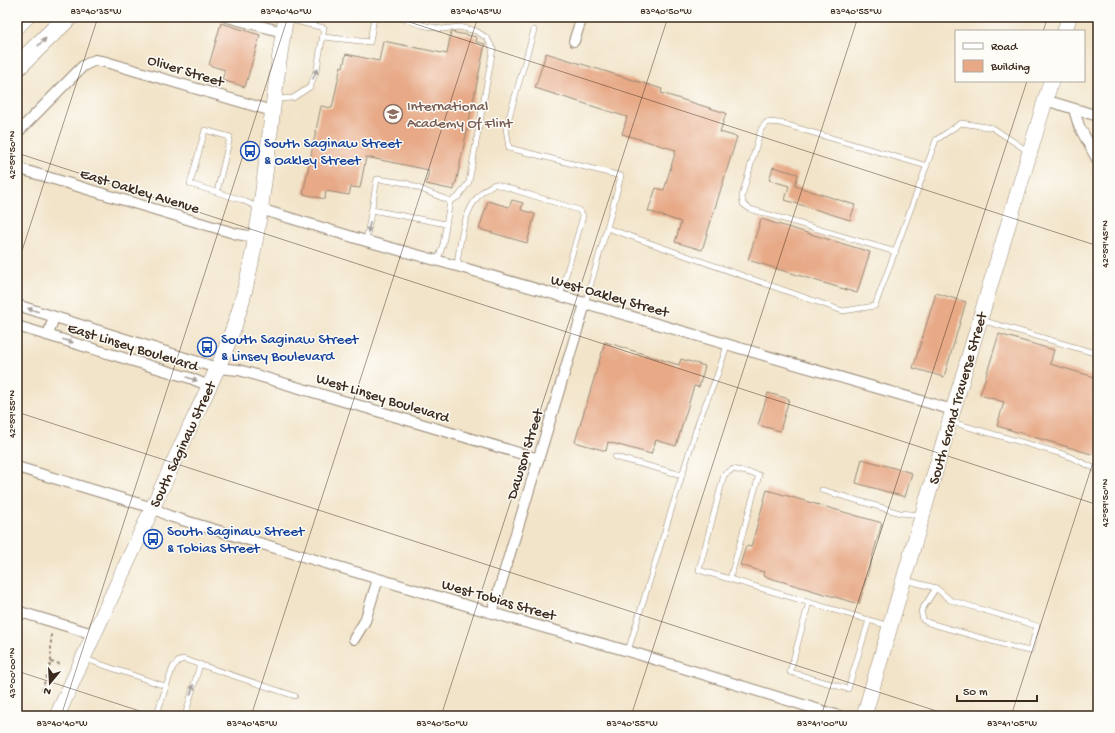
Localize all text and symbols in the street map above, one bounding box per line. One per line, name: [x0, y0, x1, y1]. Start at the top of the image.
text: 83°40'35"W: [70, 6, 122, 18]
text: 83°40'40"W: [260, 6, 312, 18]
text: 83°40'45"W: [451, 6, 502, 18]
text: 83°40'50"W: [640, 6, 692, 18]
text: 83°40'55"W: [830, 6, 882, 18]
legend: [955, 30, 1085, 82]
one-way arrow: [37, 37, 47, 46]
text: Road: [991, 41, 1018, 55]
street label: Oliver Street: [145, 52, 228, 93]
text: Building: [990, 61, 1030, 75]
one-way arrow: [312, 68, 318, 80]
place label: International Academy Of Flint: [407, 98, 514, 133]
school or university icon: International Academy Of Flint: [382, 103, 404, 125]
text: 42°59'50"N: [7, 130, 19, 179]
place label: South Saginaw Street & Oakley Street: [264, 135, 403, 170]
bus stop icon: South Saginaw Street & Oakley Street: [239, 140, 261, 162]
street label: East Oakley Avenue: [77, 165, 202, 219]
text: 42°59'45"N: [1100, 220, 1112, 268]
one-way arrow: [365, 221, 371, 234]
street label: West Oakley Street: [548, 271, 672, 323]
one-way arrow: [27, 307, 39, 313]
street label: South Grand Traverse Street: [926, 309, 993, 487]
street label: East Linsey Boulevard: [65, 319, 201, 377]
place label: South Saginaw Street & Linsey Boulevard: [221, 331, 360, 366]
bus stop icon: South Saginaw Street & Linsey Boulevard: [196, 336, 218, 358]
one-way arrow: [62, 338, 74, 344]
street label: West Linsey Boulevard: [314, 370, 452, 428]
street label: South Saginaw Street: [147, 377, 222, 511]
one-way arrow: [186, 377, 198, 383]
text: 42°59'55"N: [7, 389, 19, 438]
street label: Dawson Street: [503, 405, 549, 503]
text: 42°59'50"N: [1100, 478, 1112, 527]
place label: South Saginaw Street & Tobias Street: [167, 523, 306, 558]
bus stop icon: South Saginaw Street & Tobias Street: [142, 528, 164, 550]
street label: West Tobias Street: [439, 576, 559, 626]
text: 43°00'00"N: [7, 647, 19, 698]
north arrow: [30, 663, 70, 703]
scale bar: [957, 677, 1037, 703]
text: N: [42, 684, 53, 697]
one-way arrow: [189, 684, 195, 696]
text: 50 m: [963, 686, 988, 700]
text: 83°40'40"W: [36, 718, 88, 730]
text: 83°40'45"W: [227, 718, 278, 730]
text: 83°40'50"W: [416, 718, 468, 730]
text: 83°40'55"W: [606, 718, 658, 730]
text: 83°41'00"W: [797, 718, 848, 730]
text: 83°41'05"W: [987, 718, 1038, 730]

